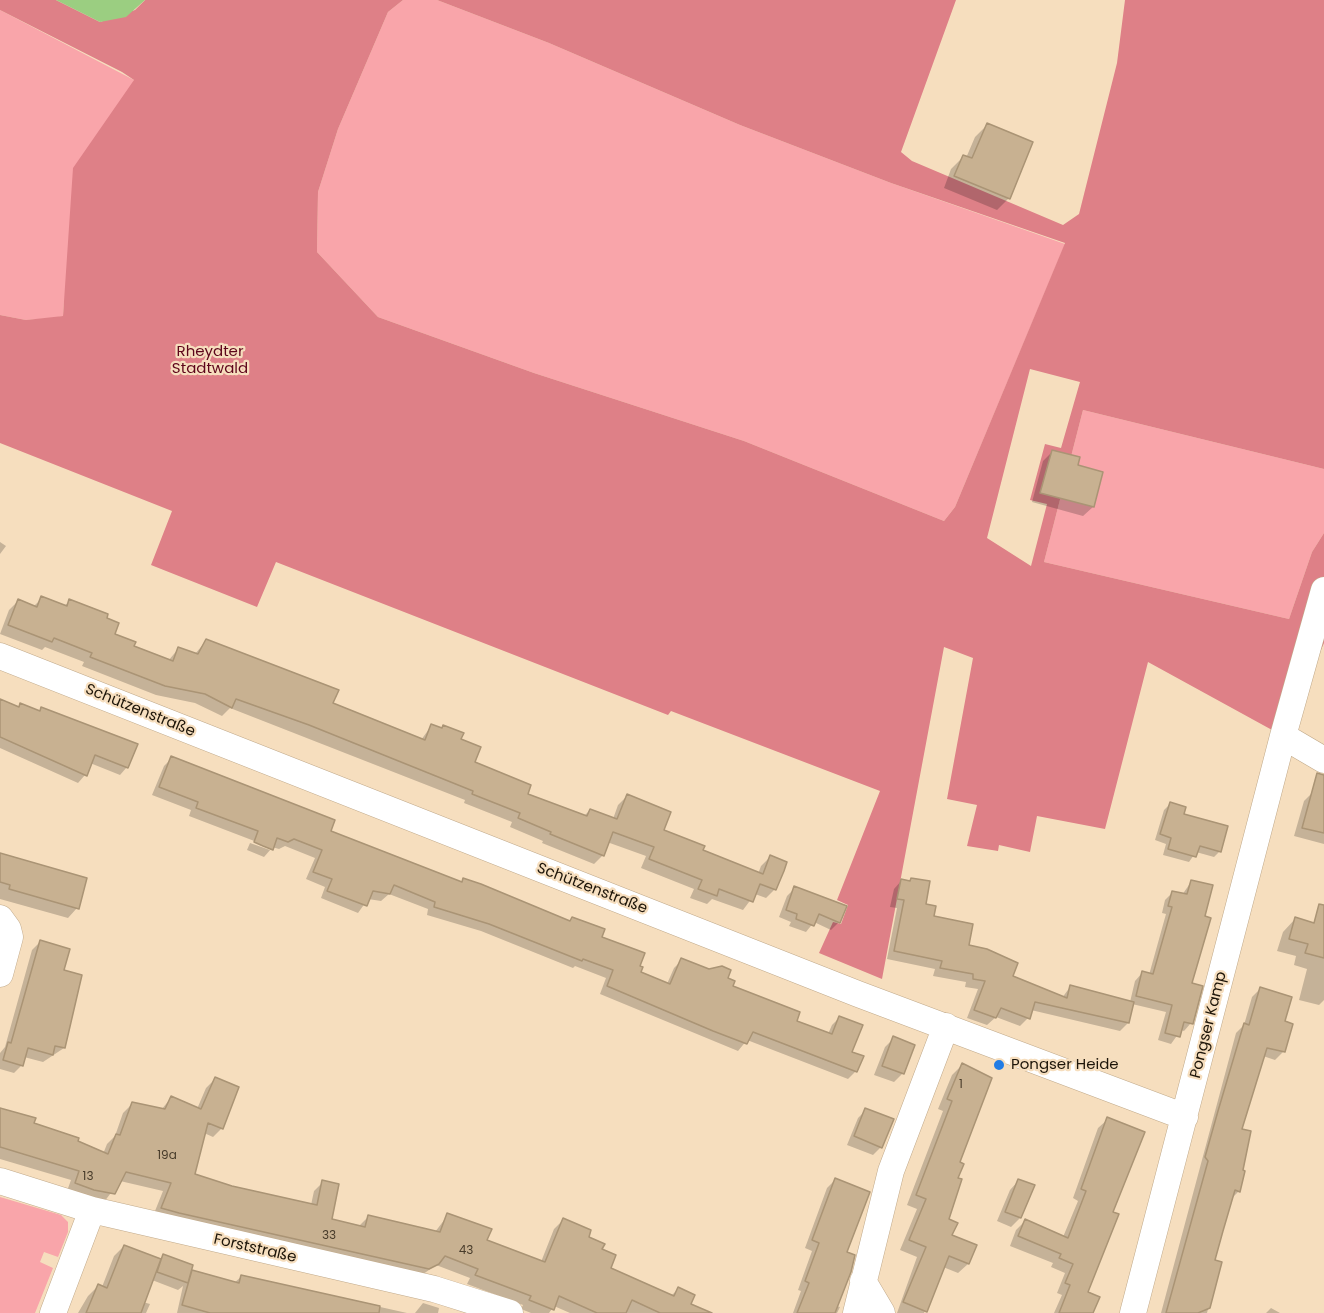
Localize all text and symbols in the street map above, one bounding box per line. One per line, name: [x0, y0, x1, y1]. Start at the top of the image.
park label: Rheydter Stadtwald: [172, 343, 248, 378]
street label: Schützenstraße: [82, 681, 198, 741]
street label: Schützenstraße: [534, 860, 650, 918]
street label: Pongser Kamp: [1187, 970, 1231, 1080]
place label: Pongser Heide: [1011, 1056, 1119, 1074]
marker: Pongser Heide: [992, 1058, 1006, 1072]
house number: 1: [959, 1078, 963, 1092]
house number: 19a: [157, 1149, 177, 1163]
house number: 13: [83, 1170, 93, 1184]
house number: 33: [322, 1229, 336, 1243]
street label: Forststraße: [212, 1231, 298, 1267]
house number: 43: [459, 1244, 473, 1258]

